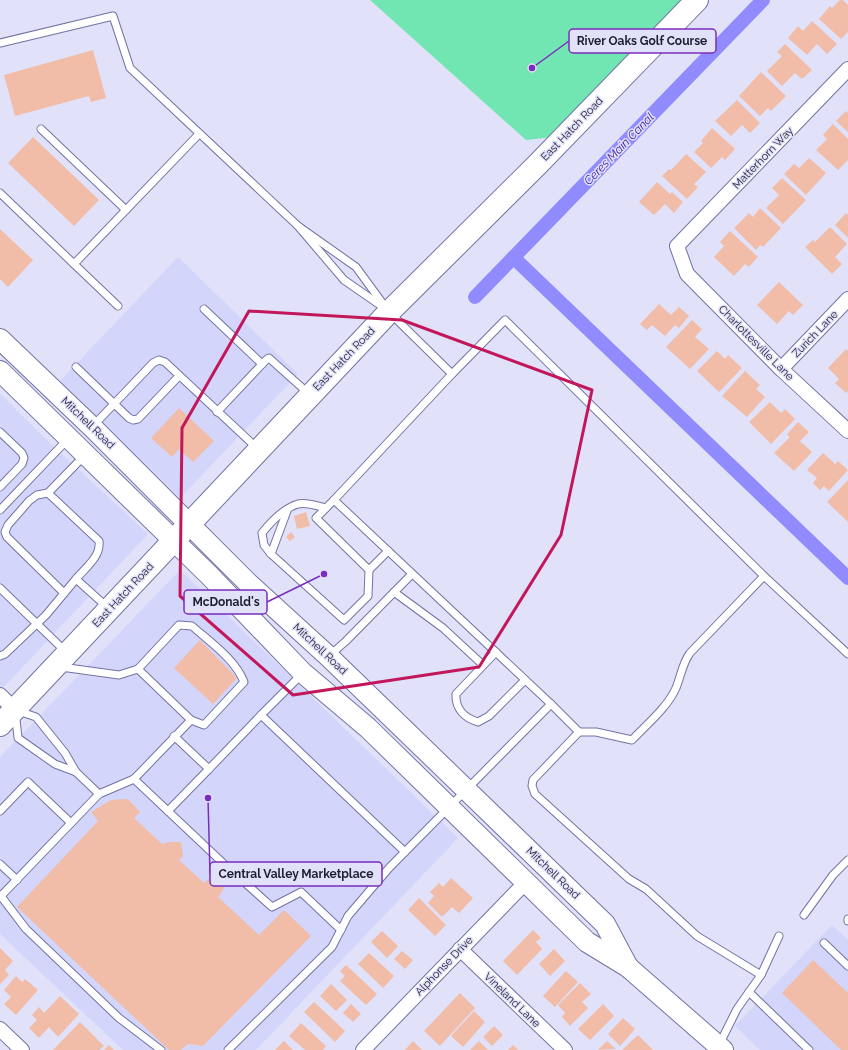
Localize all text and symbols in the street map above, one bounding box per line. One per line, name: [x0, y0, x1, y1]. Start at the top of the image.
callout: River Oaks Golf Course: [569, 29, 716, 53]
text: River Oaks Golf Course: [577, 34, 707, 48]
street label: East Hatch Road: [538, 94, 606, 164]
water label: Ceres Main Canal: [581, 110, 657, 188]
street label: Matterhorn Way: [730, 124, 796, 192]
street label: Charlottesville Lane: [716, 303, 797, 384]
street label: Zurich Lane: [789, 307, 841, 360]
street label: East Hatch Road: [310, 324, 378, 394]
street label: Mitchell Road: [59, 394, 118, 452]
street label: East Hatch Road: [90, 560, 156, 630]
callout: McDonald's: [184, 590, 267, 614]
text: McDonald's: [192, 595, 260, 609]
street label: Mitchell Road: [290, 621, 350, 678]
street label: Mitchell Road: [524, 844, 583, 902]
callout: Central Valley Marketplace: [210, 862, 382, 886]
text: Central Valley Marketplace: [219, 867, 373, 881]
street label: Alphonse Drive: [412, 933, 476, 998]
street label: Vineland Lane: [481, 970, 543, 1030]

